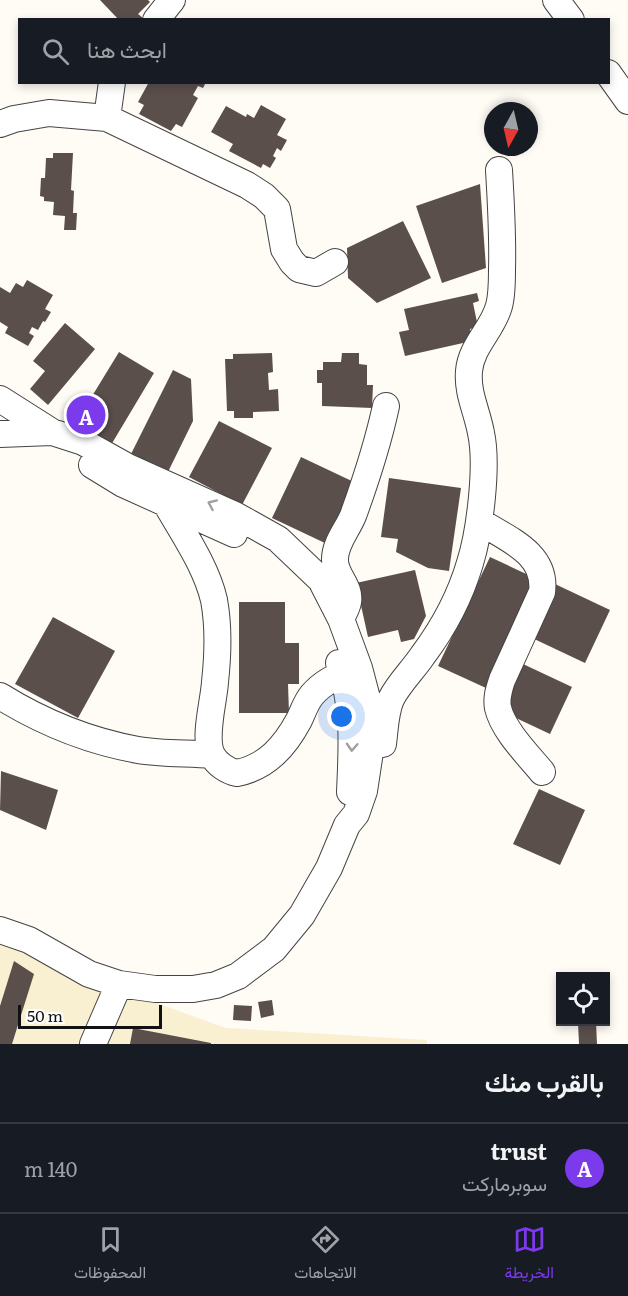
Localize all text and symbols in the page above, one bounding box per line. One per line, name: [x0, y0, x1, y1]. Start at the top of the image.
search box: [18, 18, 610, 84]
text: ابحث هنا: [87, 32, 167, 65]
icon: search: [39, 35, 72, 68]
north arrow: [484, 102, 538, 156]
pin: A: [66, 392, 106, 438]
one-way arrow: [207, 500, 218, 512]
your location: [327, 702, 356, 731]
one-way arrow: [346, 743, 359, 752]
map controls: [556, 972, 610, 1026]
button: locate: [556, 972, 610, 1026]
scale bar: [18, 1002, 162, 1030]
text: 50 m: [27, 1003, 63, 1027]
text: بالقرب منك: [485, 1061, 604, 1100]
text: trust: [490, 1134, 547, 1167]
text: 140 m: [24, 1153, 77, 1183]
text: A: [577, 1153, 592, 1183]
text: سوبرماركت: [462, 1167, 547, 1197]
tab: المحفوظات: [74, 1223, 146, 1287]
tab: الاتجاهات: [294, 1223, 356, 1287]
tab: الخريطة: [504, 1223, 554, 1287]

